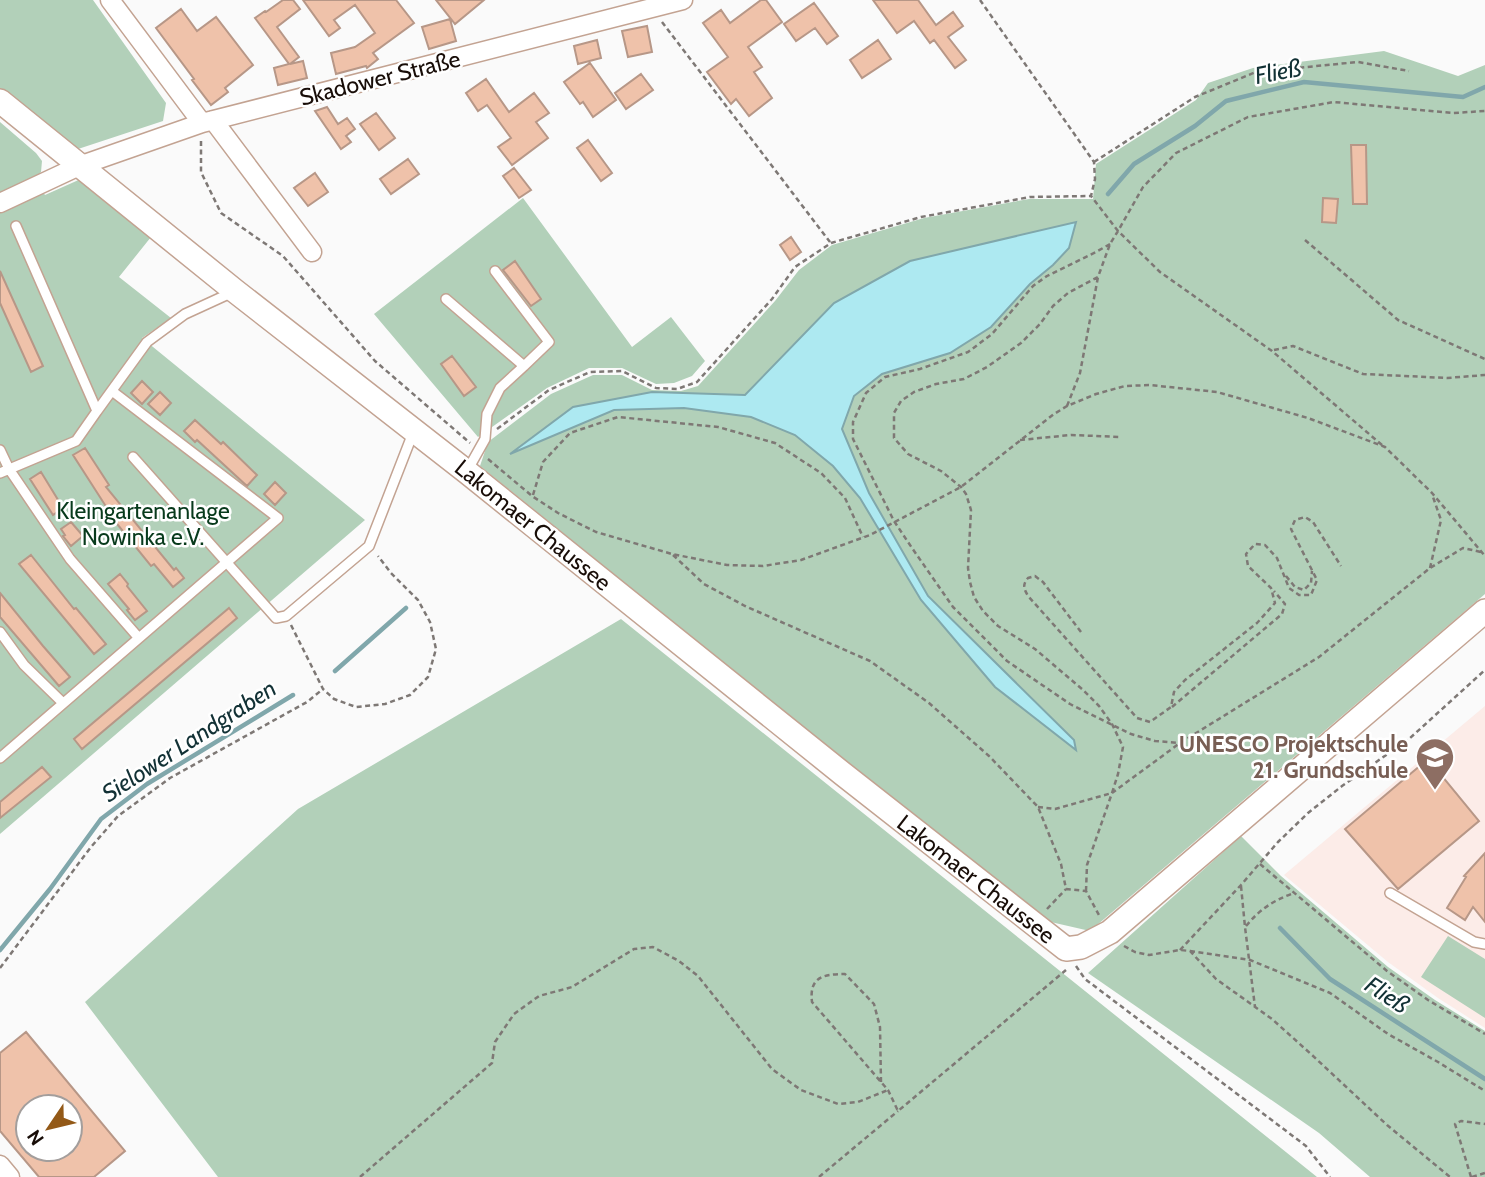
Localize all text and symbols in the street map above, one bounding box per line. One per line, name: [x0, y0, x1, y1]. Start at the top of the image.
street label: Skadower Straße: [297, 44, 463, 111]
water label: Fließ: [1252, 53, 1304, 90]
street label: Lakomaer Chaussee: [449, 453, 617, 597]
park label: Kleingartenanlage Nowinka e.V.: [56, 497, 230, 551]
water label: Sielower Landgraben: [96, 673, 281, 808]
place label: UNESCO Projektschule 21. Grundschule: [1179, 730, 1408, 784]
school or university icon: UNESCO Projektschule 21. Grundschule: [1414, 736, 1456, 791]
street label: Lakomaer Chaussee: [891, 809, 1061, 950]
water label: Fließ: [1360, 970, 1415, 1019]
north arrow: [14, 1093, 84, 1163]
text: N: [22, 1125, 49, 1150]

